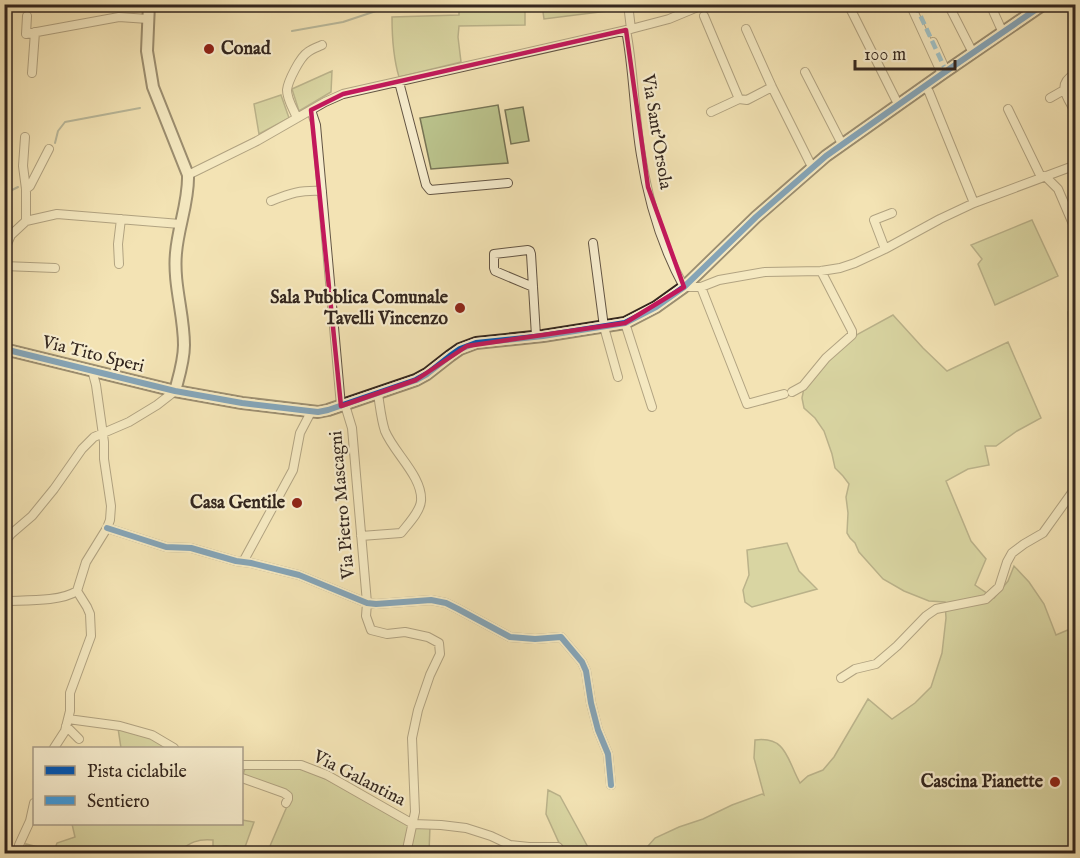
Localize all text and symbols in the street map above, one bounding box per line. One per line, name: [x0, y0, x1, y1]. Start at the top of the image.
scale bar: [855, 33, 956, 71]
place label: Conad: [221, 38, 271, 61]
marker: Conad: [202, 42, 216, 56]
text: 100 m: [864, 44, 906, 67]
street label: Via Sant'Orsola: [635, 72, 676, 191]
place label: Sala Pubblica Comunale Tavelli Vincenzo: [270, 287, 449, 331]
marker: Sala Pubblica Comunale Tavelli Vincenzo: [453, 301, 467, 315]
street label: Via Tito Speri: [39, 331, 147, 379]
street label: Via Pietro Mascagni: [325, 430, 361, 581]
place label: Casa Gentile: [190, 492, 286, 515]
marker: Casa Gentile: [290, 496, 304, 510]
street label: Via Galantina: [308, 745, 409, 812]
legend: [33, 747, 243, 825]
text: Pista ciclabile: [87, 761, 187, 784]
place label: Cascina Pianette: [921, 771, 1044, 794]
marker: Cascina Pianette: [1048, 775, 1062, 789]
text: Sentiero: [87, 791, 150, 814]

